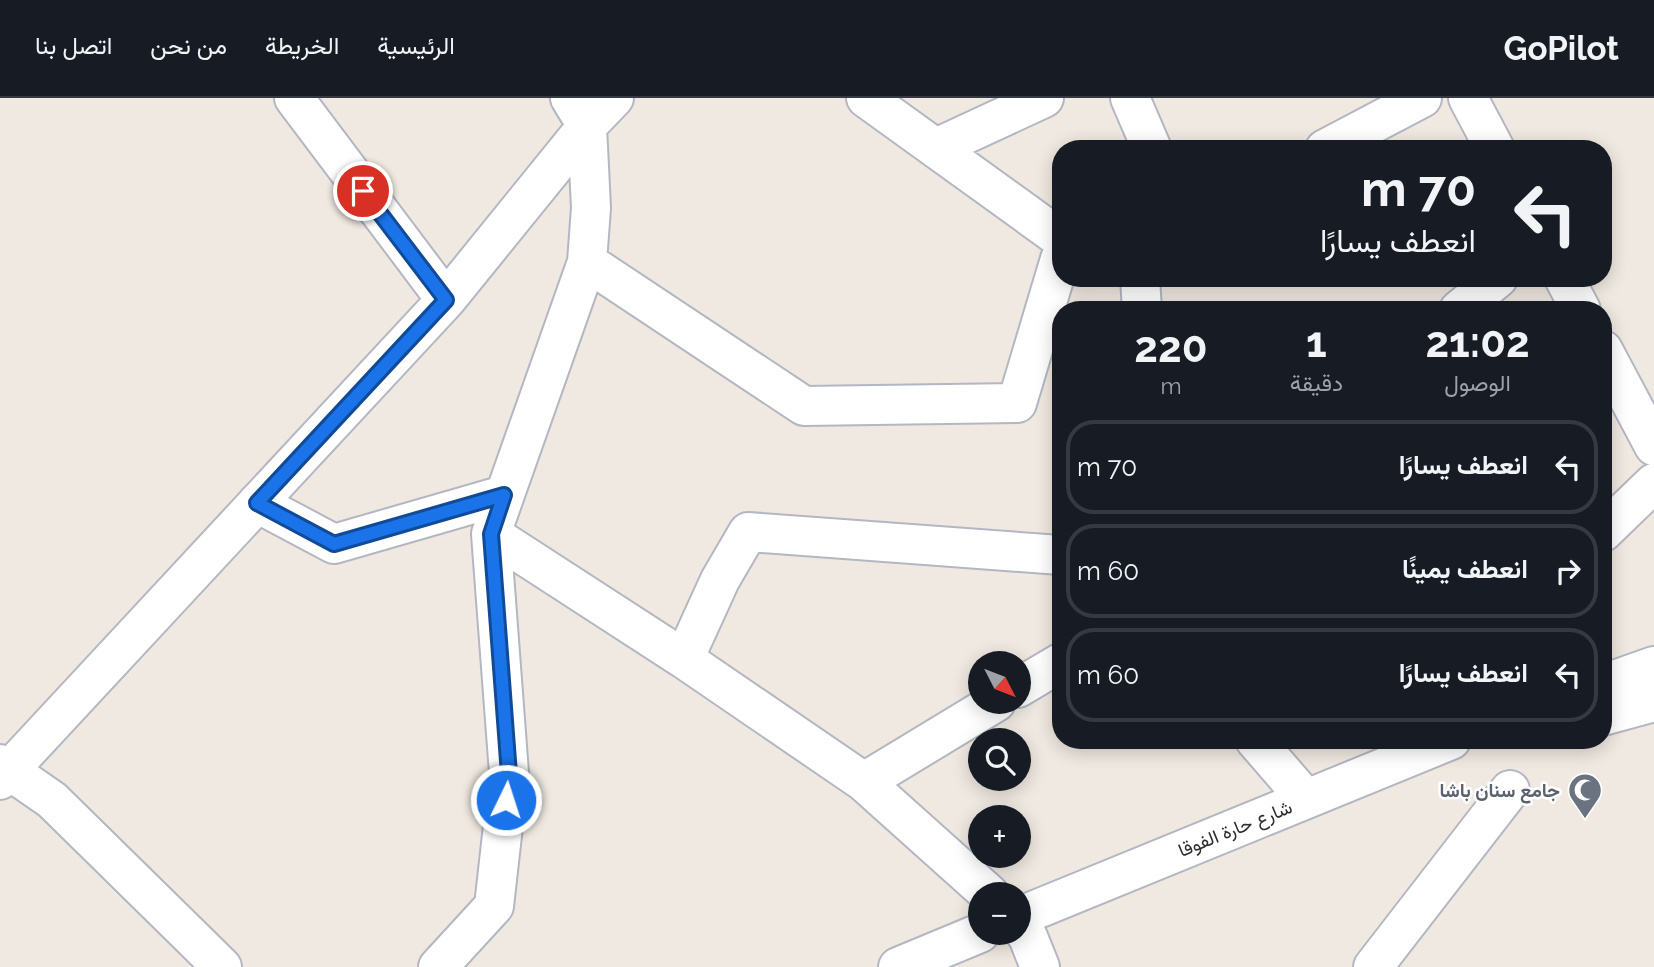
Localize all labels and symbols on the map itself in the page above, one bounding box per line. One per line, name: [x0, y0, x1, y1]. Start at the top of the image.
pin: [333, 161, 393, 221]
north arrow: [968, 651, 1031, 714]
position arrow: [469, 763, 543, 837]
mosque icon: جامع سنان باشا: [1566, 771, 1604, 820]
place label: جامع سنان باشا: [1439, 779, 1560, 804]
street label: شارع حارة الفوقا: [1175, 795, 1296, 863]

